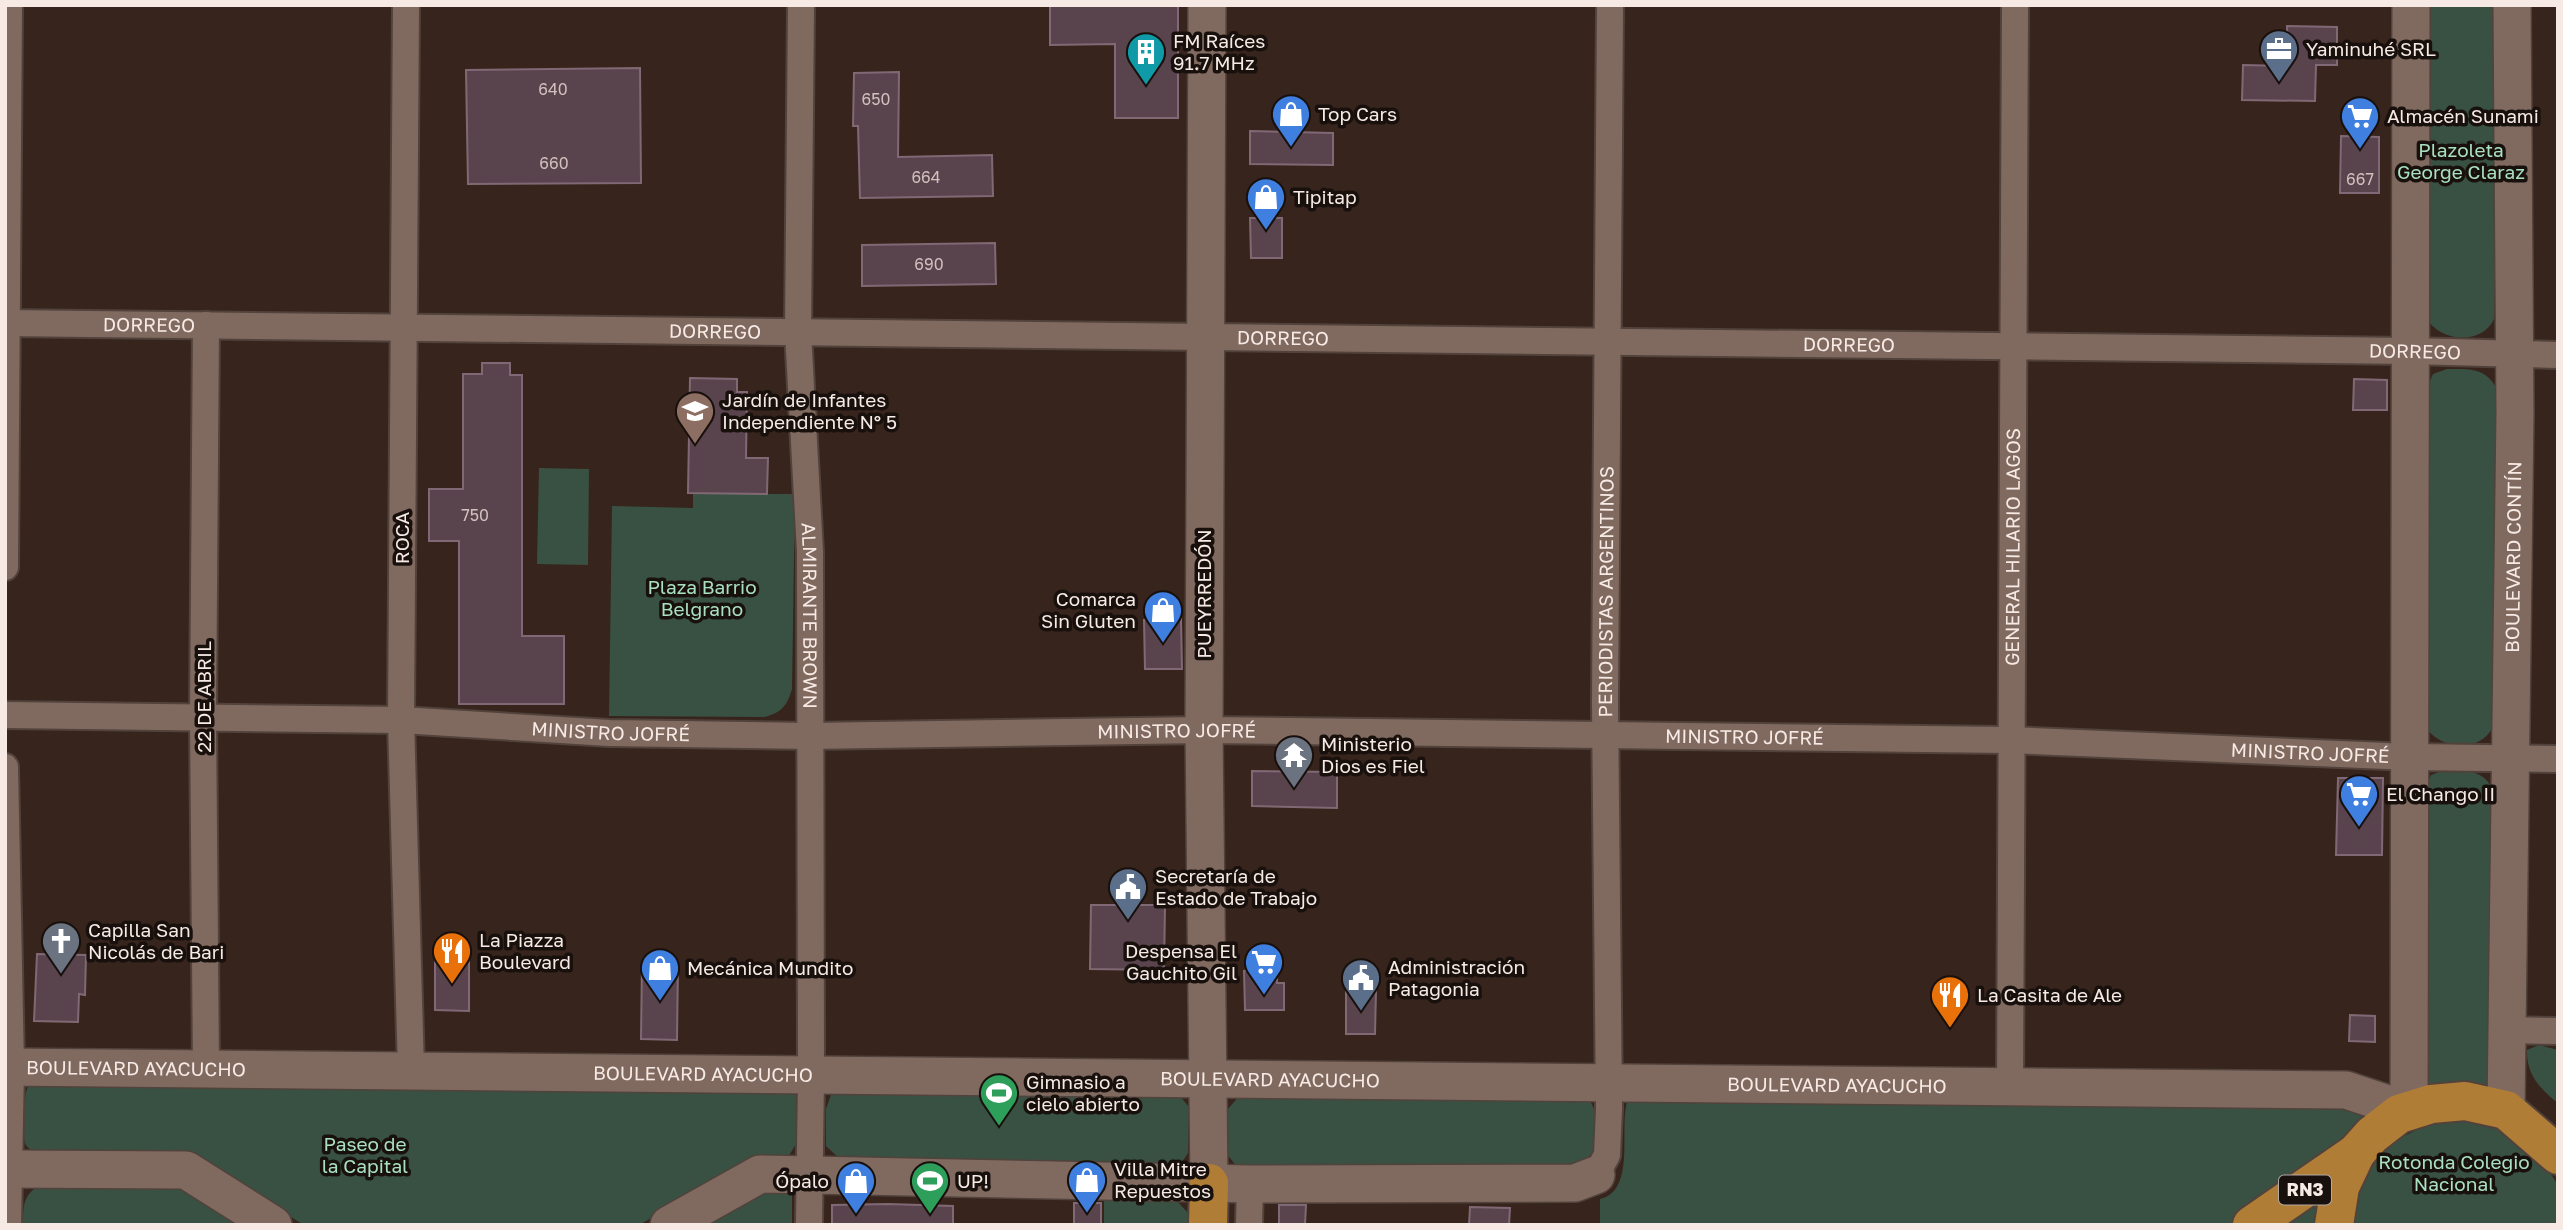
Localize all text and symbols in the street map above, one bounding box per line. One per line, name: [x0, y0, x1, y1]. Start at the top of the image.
office icon: Yaminuhé SRL: [2258, 28, 2300, 83]
place label: FM Raíces 91.7 MHz: [1173, 29, 1265, 74]
building icon: FM Raíces 91.7 MHz: [1125, 31, 1167, 86]
place label: Yaminuhé SRL: [2306, 37, 2436, 60]
house number: 640: [538, 79, 568, 99]
house number: 650: [862, 89, 890, 109]
shop icon: Top Cars: [1270, 93, 1312, 148]
supermarket icon: Almacén Sunami: [2339, 95, 2381, 150]
place label: Top Cars: [1318, 102, 1397, 125]
place label: Almacén Sunami: [2387, 104, 2539, 127]
park label: Plazoleta George Claraz: [2397, 138, 2525, 183]
house number: 660: [539, 153, 569, 173]
house number: 664: [911, 167, 941, 187]
house number: 667: [2346, 169, 2374, 189]
shop icon: Tipitap: [1245, 176, 1287, 231]
place label: Tipitap: [1293, 185, 1357, 208]
house number: 690: [914, 254, 944, 274]
street label: DORREGO: [103, 312, 195, 336]
street label: DORREGO: [669, 319, 761, 343]
street label: DORREGO: [1237, 325, 1329, 349]
street label: DORREGO: [1803, 332, 1895, 356]
street label: DORREGO: [2369, 338, 2461, 363]
place label: Jardín de Infantes Independiente N° 5: [722, 388, 897, 433]
school or university icon: Jardín de Infantes Independiente N° 5: [674, 390, 716, 445]
street label: GENERAL HILARIO LAGOS: [2000, 428, 2024, 666]
street label: BOULEVARD CONTÍN: [2500, 461, 2525, 653]
street label: PERIODISTAS ARGENTINOS: [1593, 466, 1618, 718]
house number: 750: [461, 505, 489, 525]
street label: ROCA: [390, 512, 413, 564]
street label: ALMIRANTE BROWN: [797, 522, 822, 709]
street label: PUEYRREDÓN: [1192, 529, 1215, 659]
park label: Plaza Barrio Belgrano: [647, 575, 757, 620]
place label: Comarca Sin Gluten: [1041, 587, 1136, 632]
shop icon: Comarca Sin Gluten: [1142, 589, 1184, 644]
street label: 22 DE ABRIL: [192, 641, 215, 753]
street label: MINISTRO JOFRÉ: [531, 716, 690, 745]
street label: MINISTRO JOFRÉ: [1097, 718, 1256, 743]
street label: MINISTRO JOFRÉ: [1665, 724, 1824, 749]
place label: Ministerio Dios es Fiel: [1321, 732, 1425, 777]
temple icon: Ministerio Dios es Fiel: [1273, 734, 1315, 789]
street label: MINISTRO JOFRÉ: [2230, 737, 2390, 767]
supermarket icon: El Chango II: [2338, 773, 2380, 828]
place label: El Chango II: [2386, 782, 2495, 805]
place label: Secretaría de Estado de Trabajo: [1155, 864, 1317, 909]
public building icon: Secretaría de Estado de Trabajo: [1107, 866, 1149, 921]
place label: Capilla San Nicolás de Bari: [88, 918, 224, 963]
church icon: Capilla San Nicolás de Bari: [40, 920, 82, 975]
place label: La Piazza Boulevard: [479, 928, 571, 973]
restaurant icon: La Piazza Boulevard: [431, 930, 473, 985]
place label: Despensa El Gauchito Gil: [1125, 939, 1237, 984]
supermarket icon: Despensa El Gauchito Gil: [1243, 941, 1285, 996]
shop icon: Mecánica Mundito: [639, 947, 681, 1002]
place label: Administración Patagonia: [1388, 955, 1525, 1000]
place label: Mecánica Mundito: [687, 956, 853, 979]
public building icon: Administración Patagonia: [1340, 957, 1382, 1012]
restaurant icon: La Casita de Ale: [1929, 974, 1971, 1029]
place label: La Casita de Ale: [1977, 983, 2122, 1006]
street label: BOULEVARD AYACUCHO: [26, 1055, 246, 1080]
street label: BOULEVARD AYACUCHO: [593, 1061, 813, 1086]
street label: BOULEVARD AYACUCHO: [1160, 1066, 1380, 1092]
place label: Gimnasio a cielo abierto: [1026, 1070, 1140, 1115]
sports icon: Gimnasio a cielo abierto: [978, 1072, 1020, 1127]
street label: BOULEVARD AYACUCHO: [1727, 1072, 1947, 1097]
park label: Paseo de la Capital: [322, 1132, 408, 1177]
park label: Rotonda Colegio Nacional: [2378, 1150, 2530, 1195]
place label: Villa Mitre Repuestos: [1114, 1157, 1211, 1202]
shop icon: Villa Mitre Repuestos: [1066, 1159, 1108, 1214]
shop icon: Ópalo: [835, 1160, 877, 1215]
sports icon: UP!: [909, 1160, 951, 1215]
place label: Ópalo: [775, 1169, 829, 1192]
place label: UP!: [957, 1169, 989, 1192]
road number: RN3: [2279, 1176, 2331, 1204]

